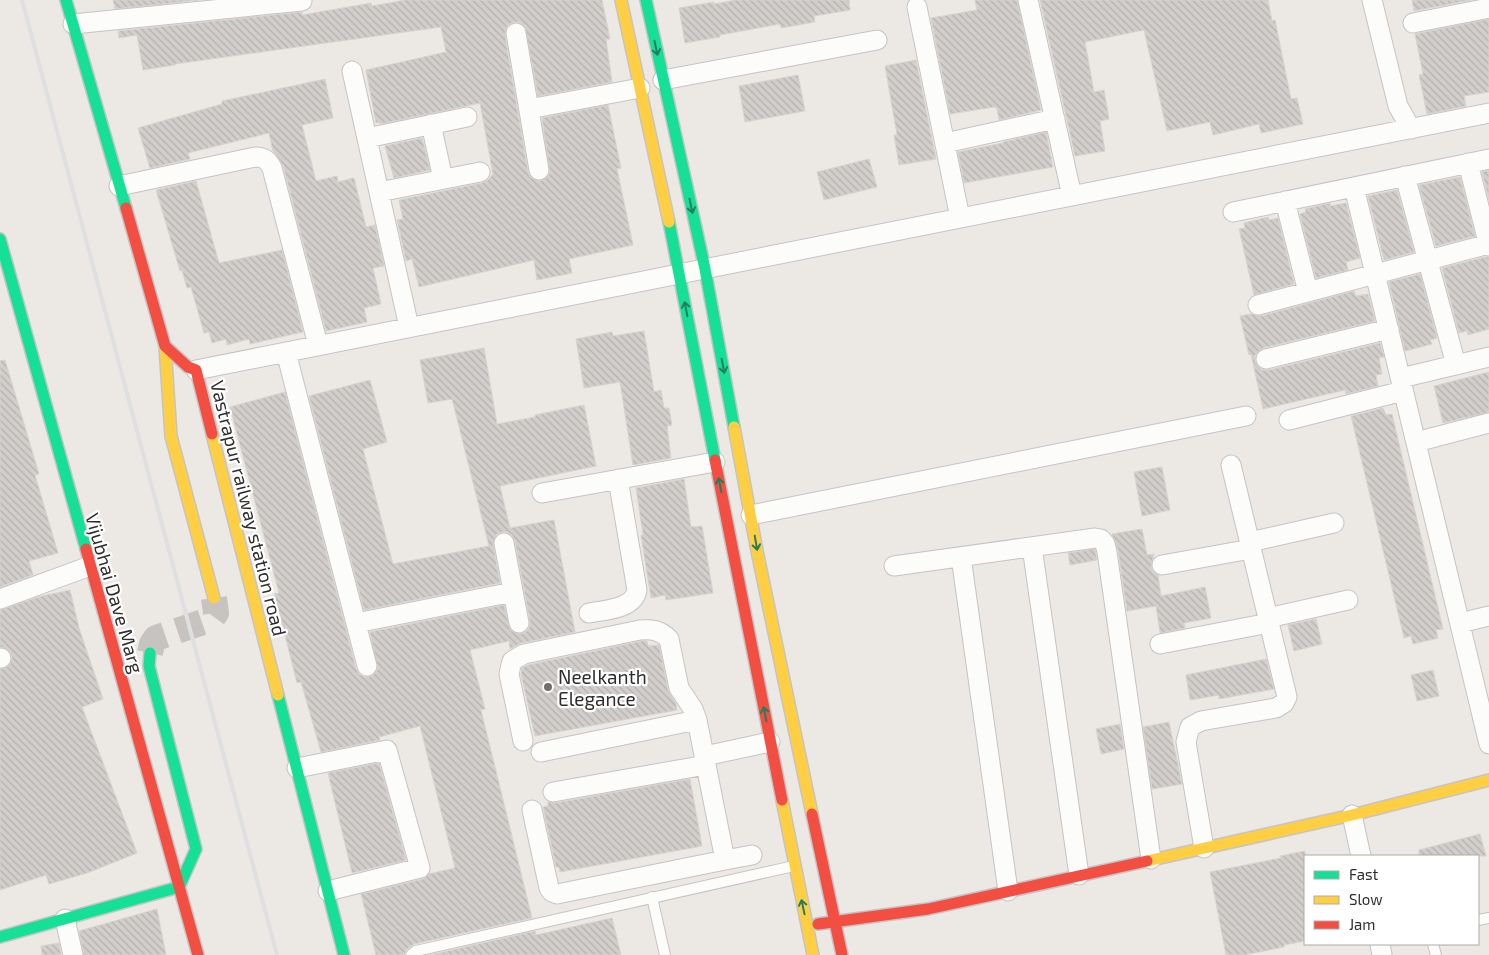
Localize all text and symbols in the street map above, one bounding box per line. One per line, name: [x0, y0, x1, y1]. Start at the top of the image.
one-way arrow: [652, 39, 662, 55]
one-way arrow: [687, 198, 696, 214]
one-way arrow: [681, 301, 691, 317]
one-way arrow: [719, 357, 728, 373]
street label: Vastrapur railway station road: [206, 378, 292, 638]
one-way arrow: [715, 478, 724, 494]
street label: Vijubhai Dave Marg: [81, 510, 149, 676]
one-way arrow: [751, 534, 761, 550]
place label: Neelkanth Elegance: [558, 665, 647, 710]
marker: Neelkanth Elegance: [542, 681, 554, 693]
one-way arrow: [759, 706, 769, 722]
legend: [1304, 855, 1479, 945]
text: Fast: [1349, 865, 1379, 883]
text: Slow: [1349, 890, 1383, 908]
one-way arrow: [798, 900, 807, 916]
text: Jam: [1349, 915, 1375, 933]

